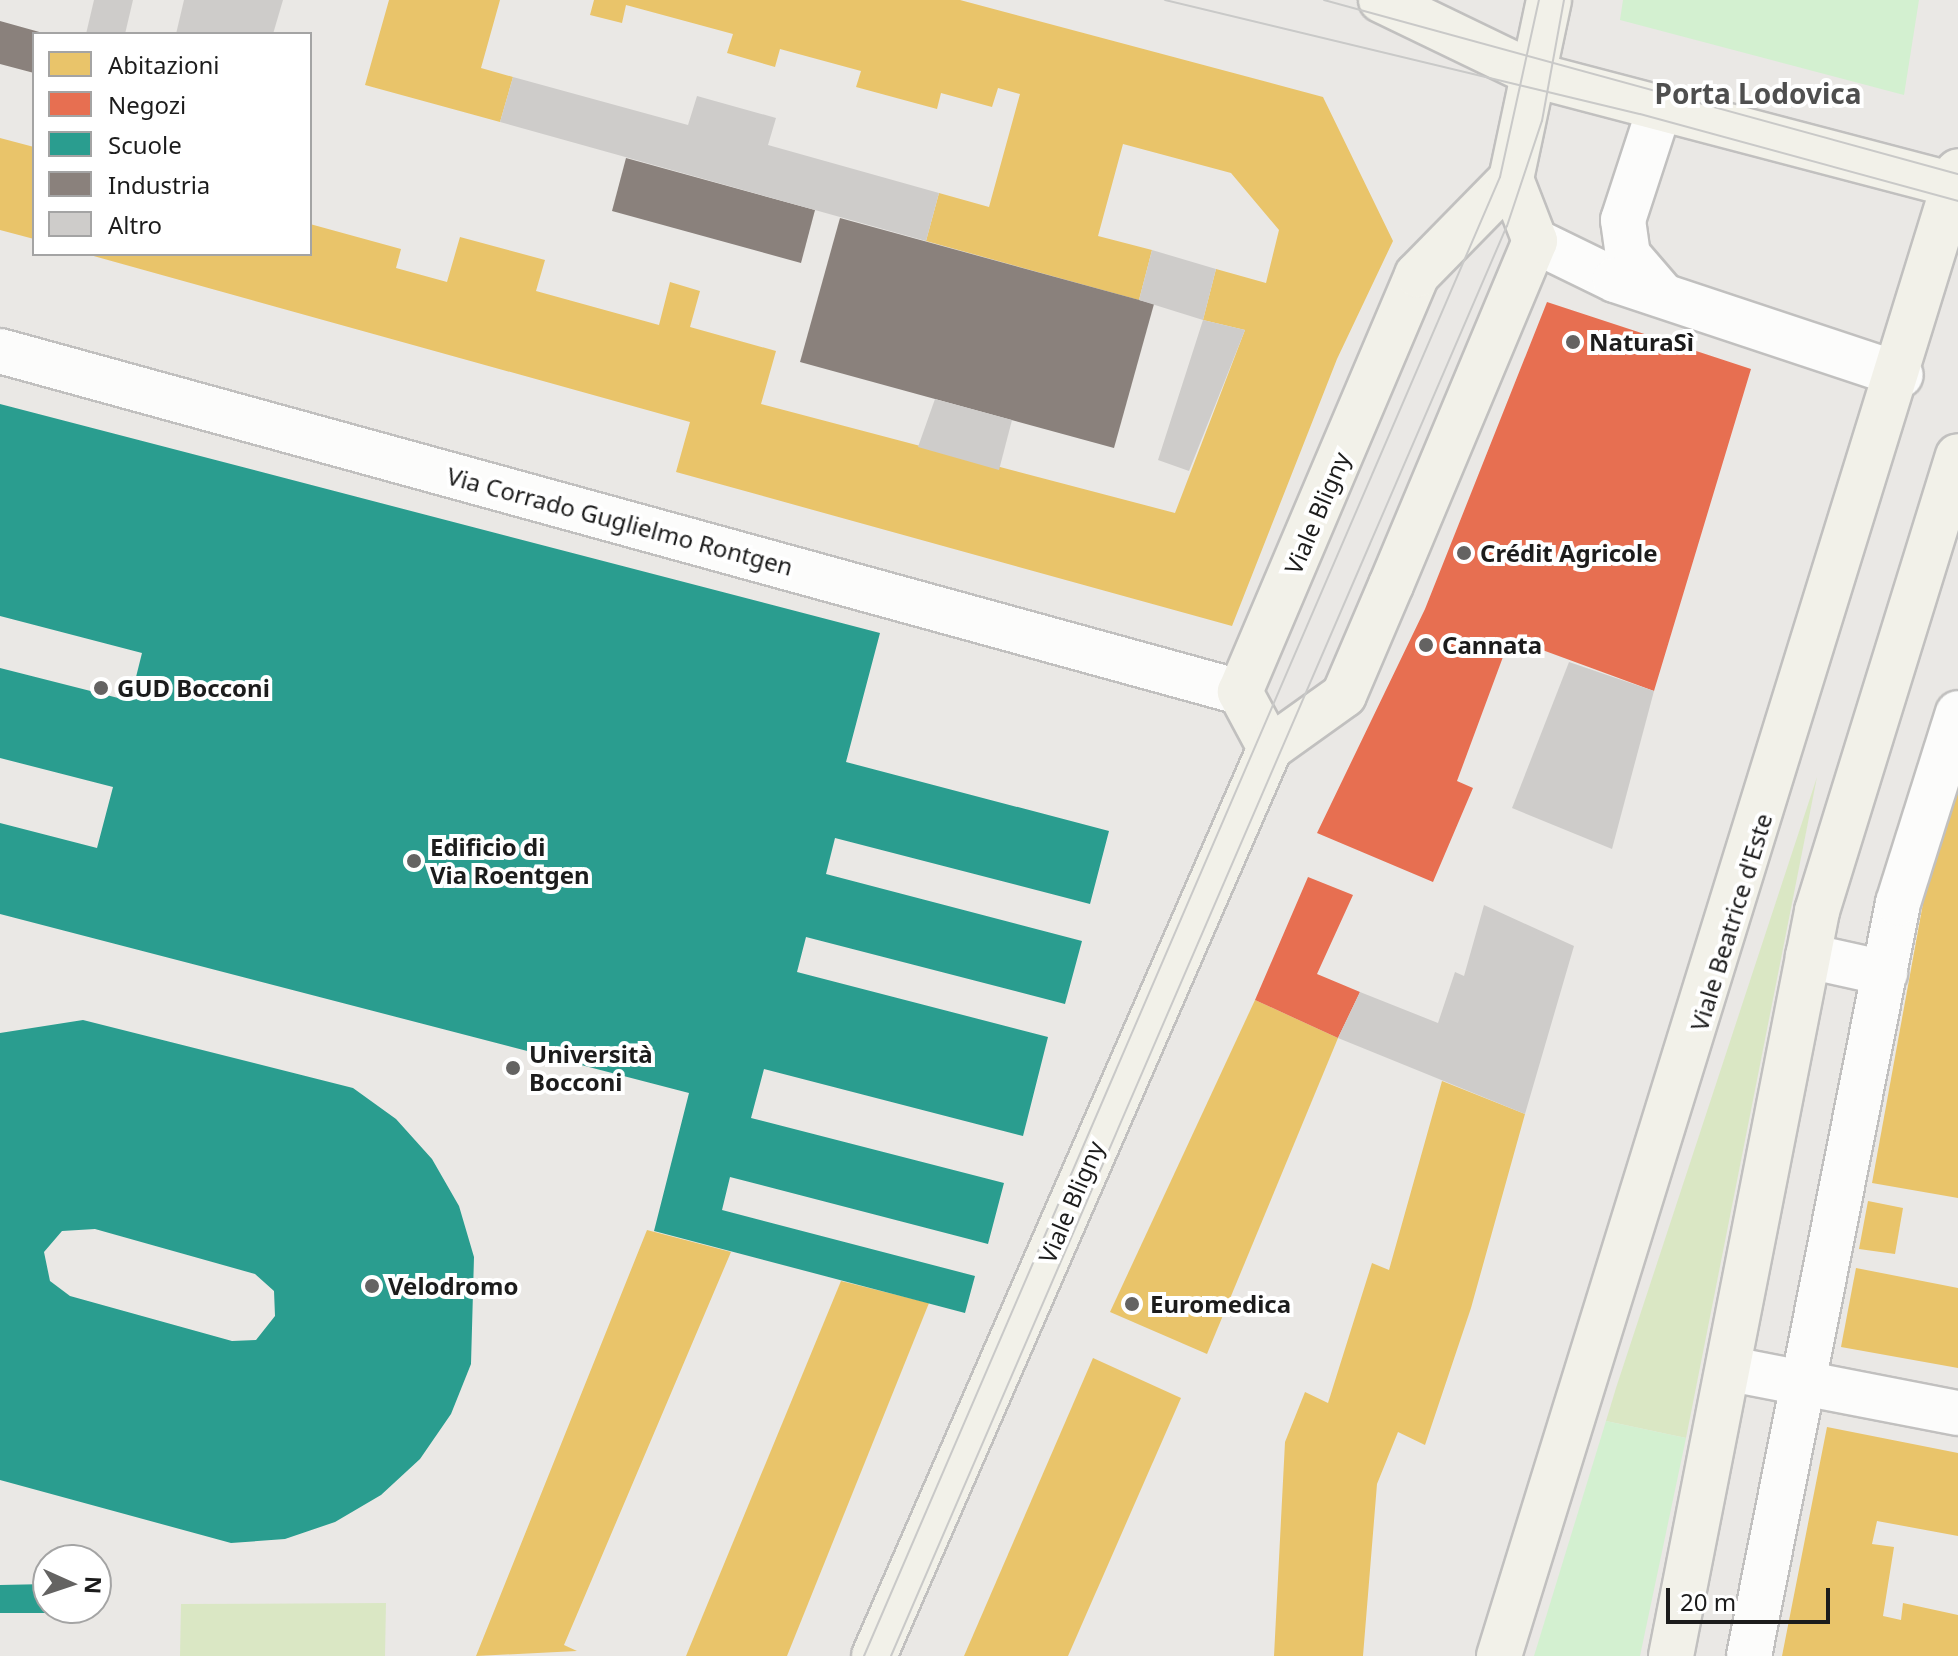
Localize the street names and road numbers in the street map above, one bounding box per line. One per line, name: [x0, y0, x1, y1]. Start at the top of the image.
street label: Viale Bligny: [1278, 448, 1356, 578]
street label: Via Corrado Guglielmo Rontgen: [444, 461, 796, 581]
street label: Viale Beatrice d'Este: [1684, 810, 1778, 1034]
street label: Viale Bligny: [1032, 1137, 1110, 1267]

